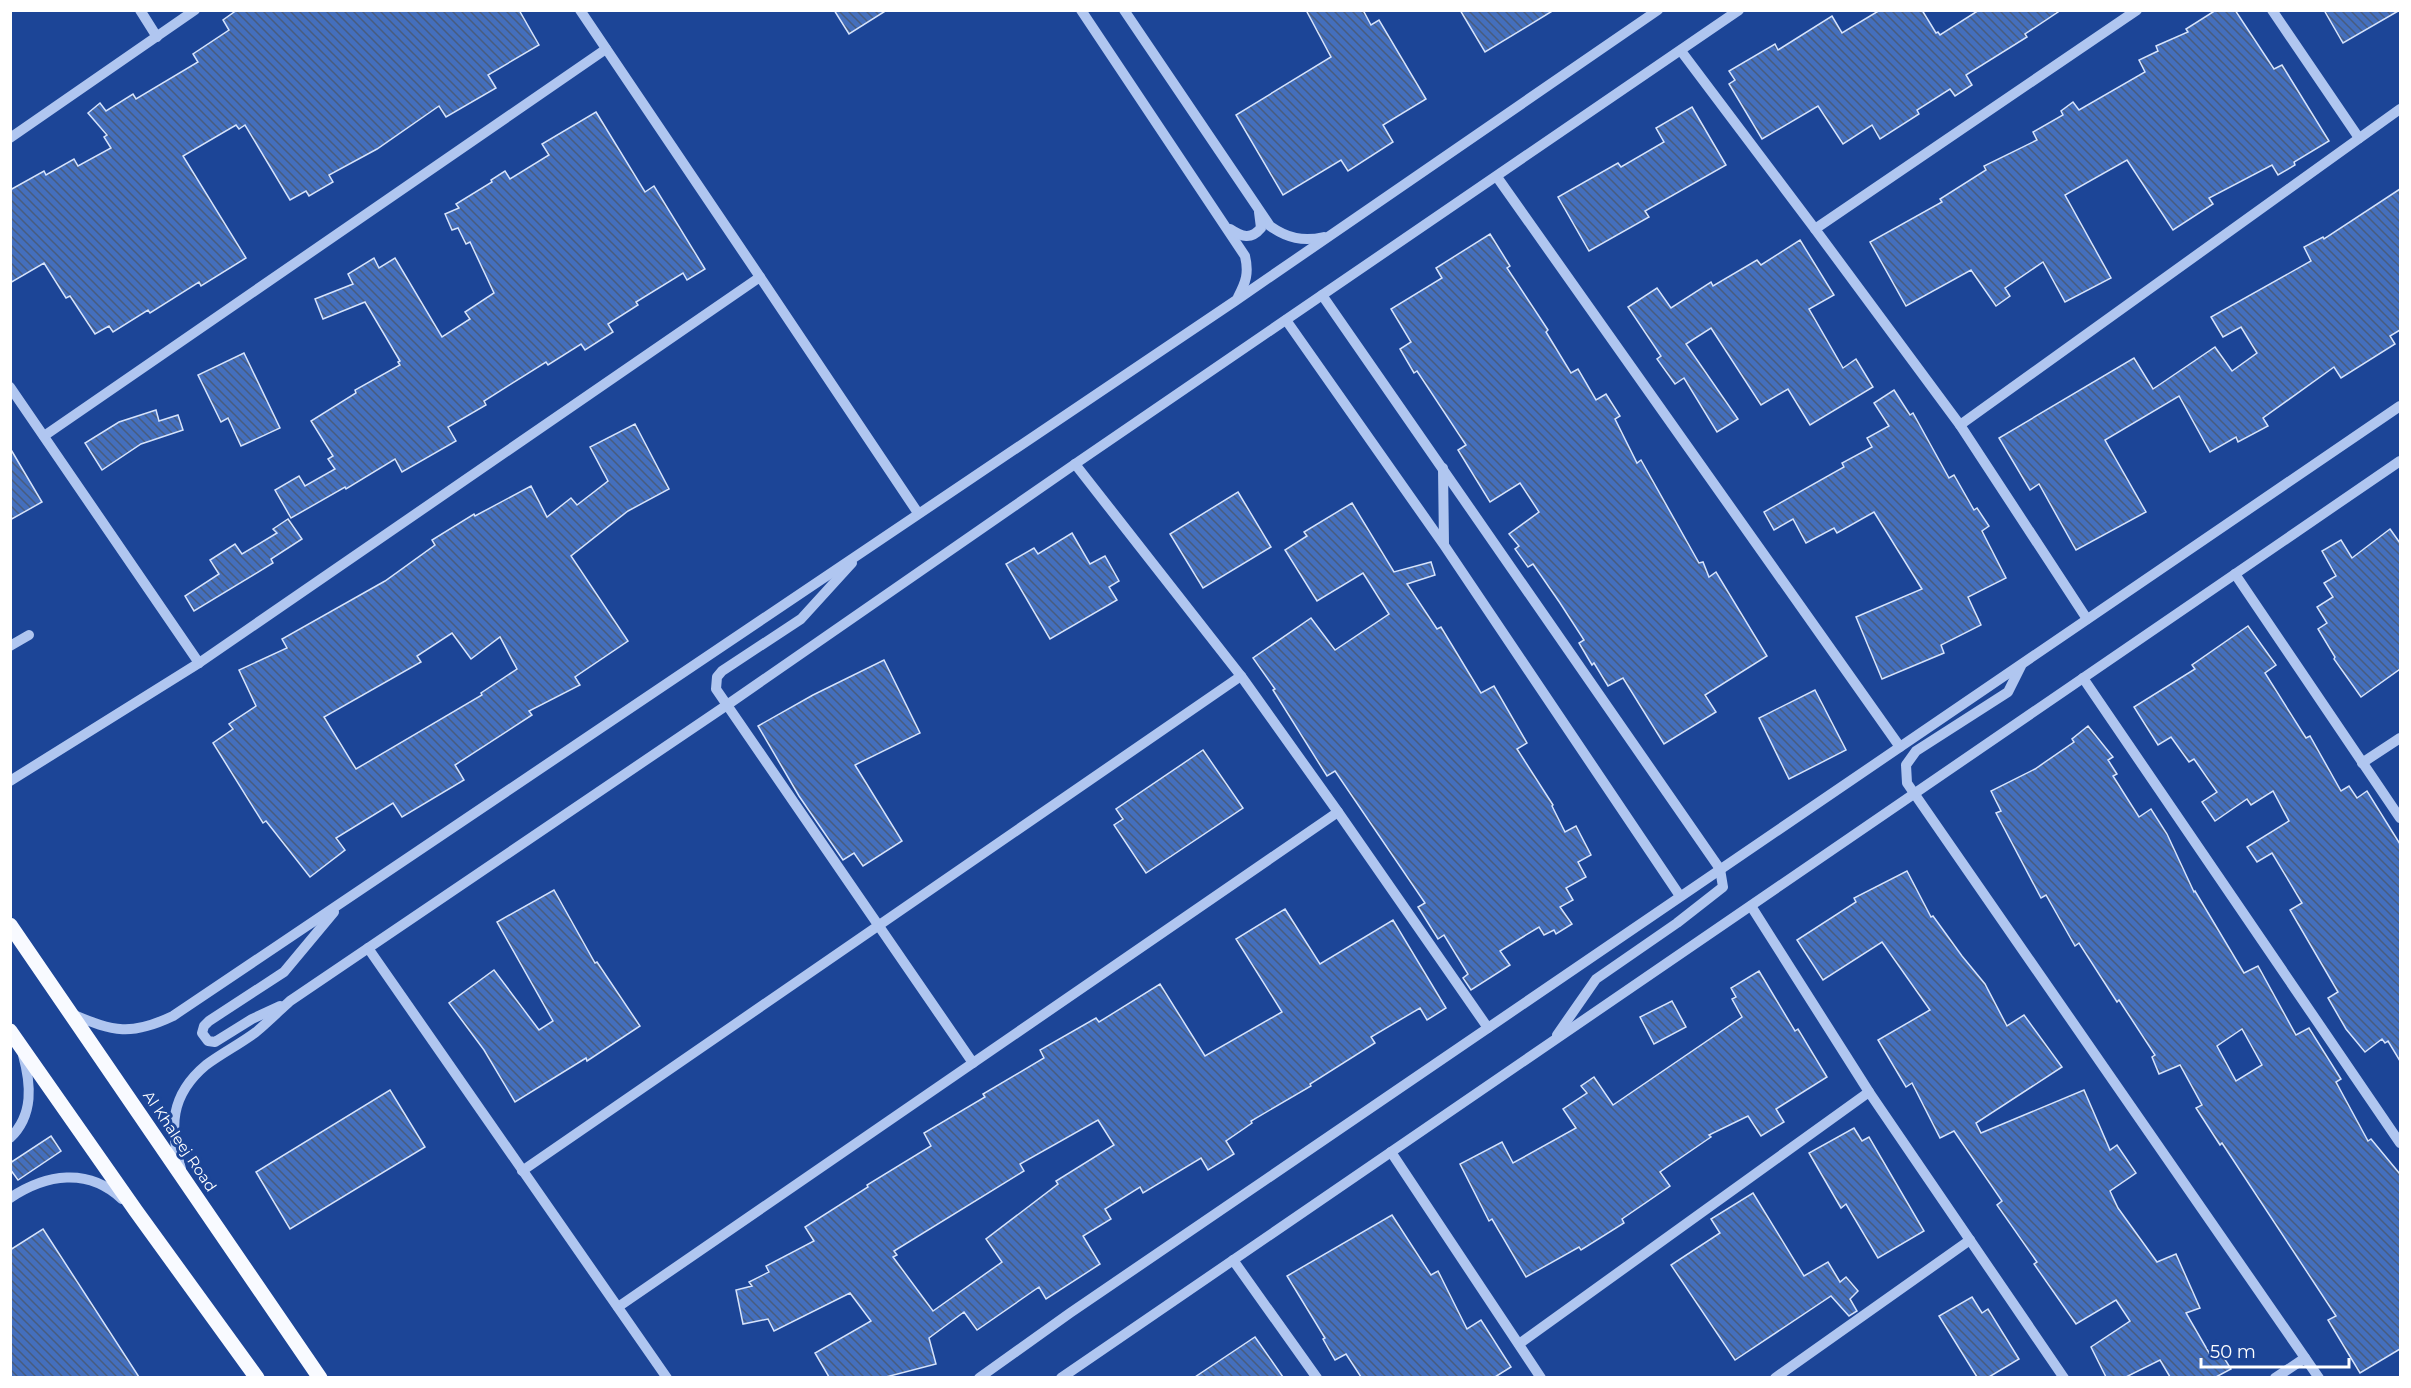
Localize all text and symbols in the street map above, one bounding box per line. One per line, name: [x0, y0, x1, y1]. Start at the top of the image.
street label: Al Khaleej Road: [139, 1087, 221, 1195]
scale bar: [2201, 1331, 2350, 1369]
text: 50 m: [2210, 1341, 2256, 1363]

